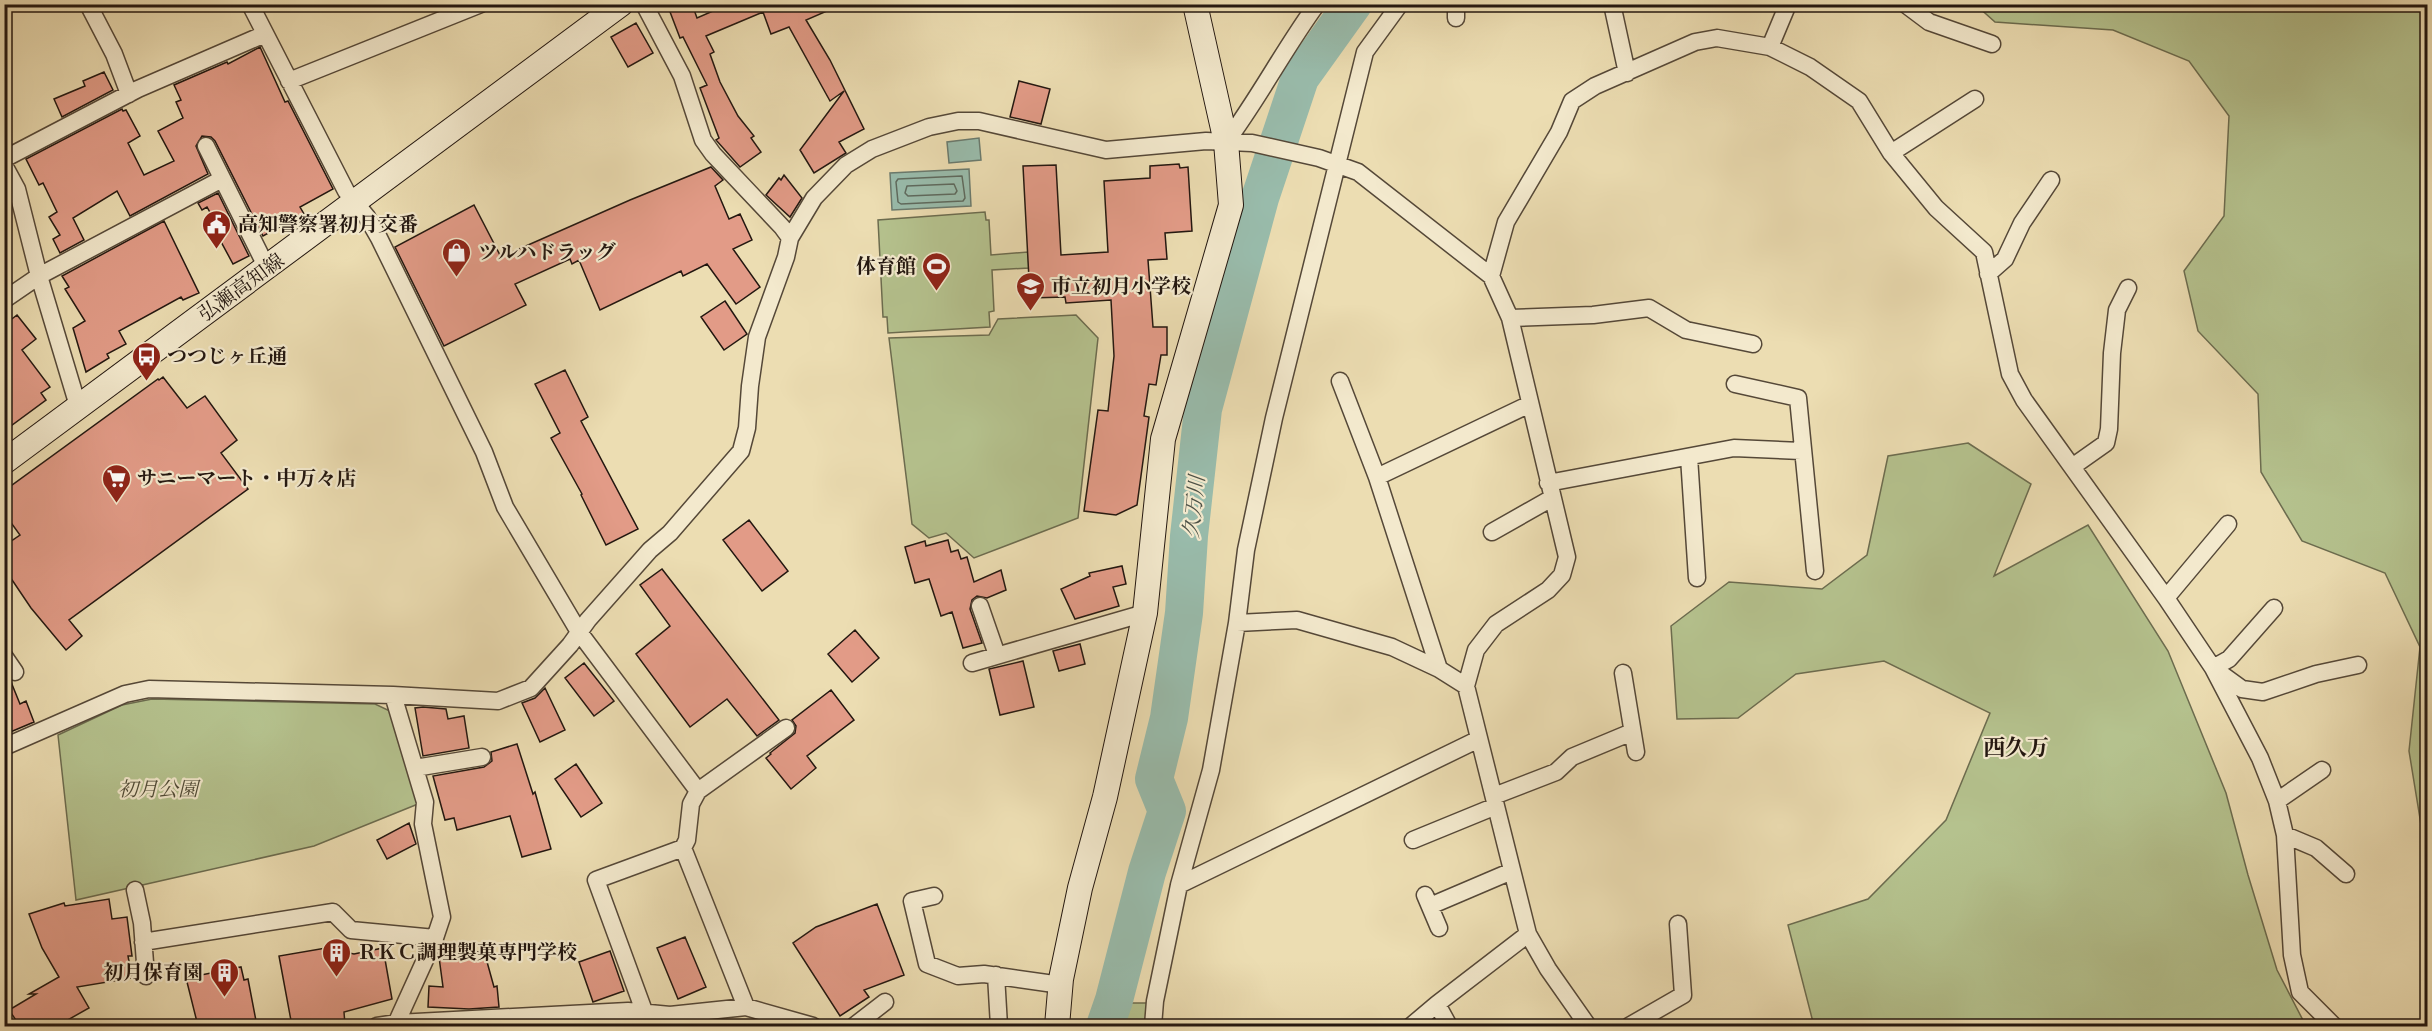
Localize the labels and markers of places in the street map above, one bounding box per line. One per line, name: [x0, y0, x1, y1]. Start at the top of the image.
public building icon: 高知警察署初月交番: [201, 208, 233, 250]
place label: 高知警察署初月交番: [238, 213, 418, 238]
shop icon: ツルハドラッグ: [441, 236, 473, 278]
place label: ツルハドラッグ: [478, 241, 616, 266]
sports icon: 体育館: [921, 250, 953, 292]
place label: 体育館: [856, 255, 916, 280]
school or university icon: 市立初月小学校: [1014, 270, 1046, 312]
place label: 市立初月小学校: [1051, 275, 1191, 300]
bus stop icon: つつじヶ丘通: [130, 340, 162, 382]
place label: つつじヶ丘通: [167, 345, 287, 370]
supermarket icon: サニーマート・中万々店: [100, 462, 132, 504]
place label: サニーマート・中万々店: [137, 467, 356, 492]
building icon: ＲＫＣ調理製菓専門学校: [320, 936, 352, 978]
place label: ＲＫＣ調理製菓専門学校: [357, 941, 577, 966]
building icon: 初月保育園: [208, 956, 240, 998]
place label: 初月保育園: [103, 961, 203, 986]

